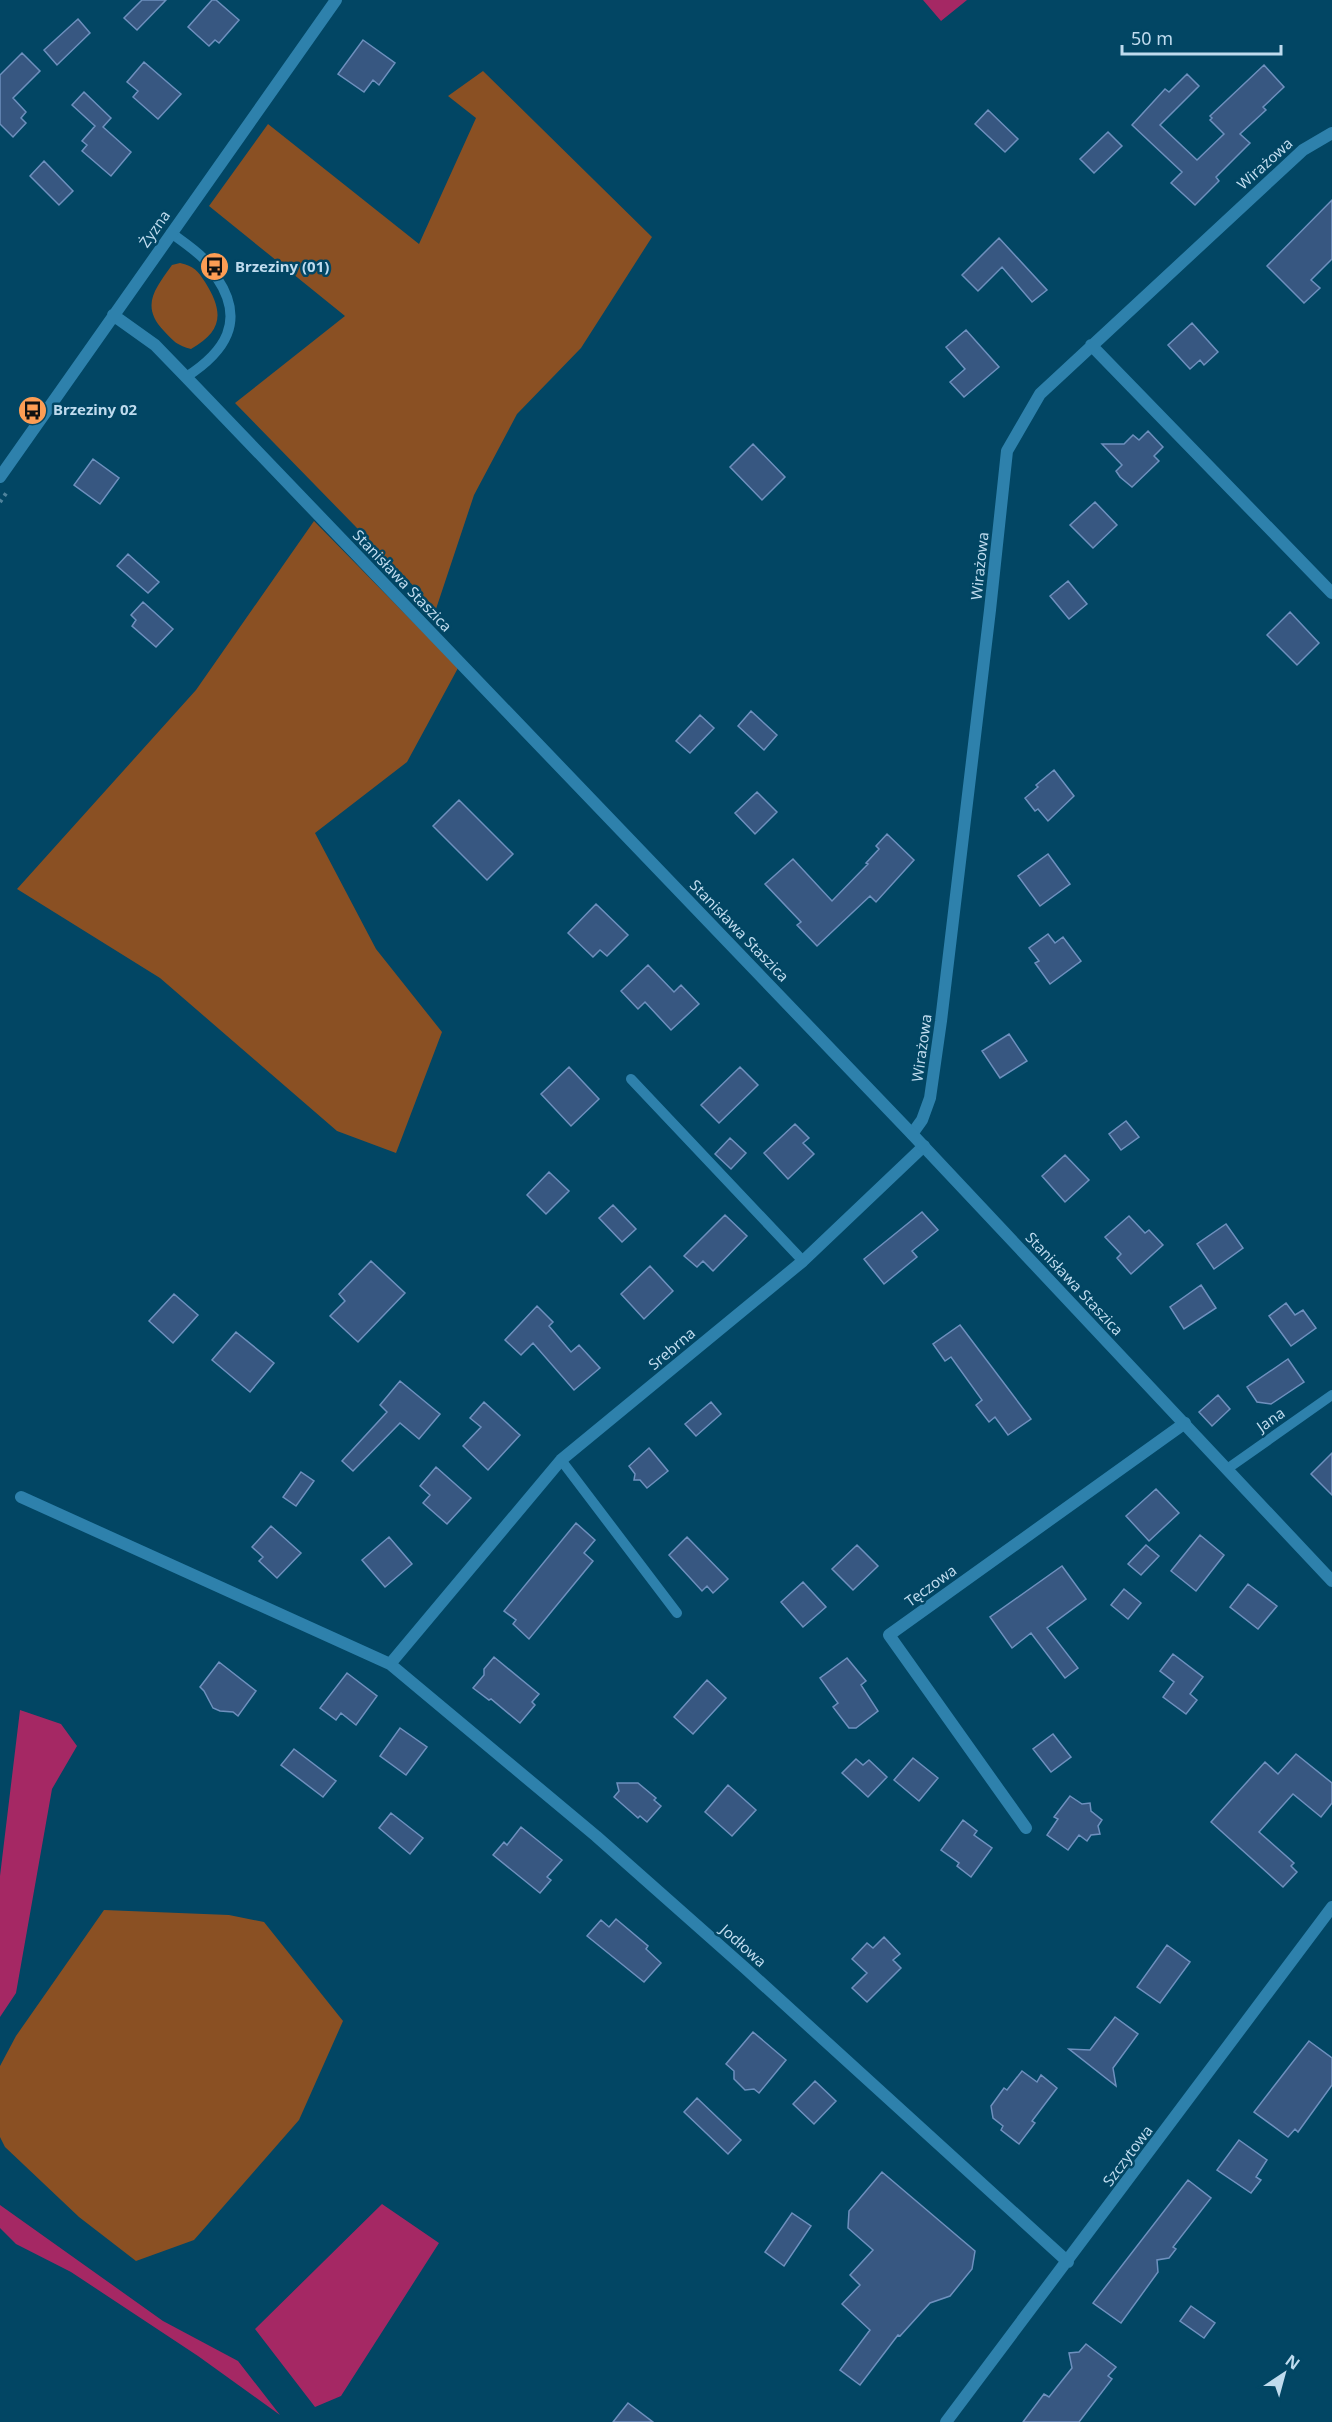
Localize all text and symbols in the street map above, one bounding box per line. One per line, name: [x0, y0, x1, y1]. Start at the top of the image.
scale bar: [1122, 18, 1281, 56]
text: 50 m: [1131, 26, 1173, 50]
street label: Wirażowa: [1232, 133, 1296, 193]
street label: Żyzna: [134, 206, 174, 251]
bus stop icon: Brzeziny (01): [198, 251, 230, 283]
place label: Brzeziny (01): [235, 256, 329, 276]
bus stop icon: Brzeziny 02: [16, 394, 48, 426]
place label: Brzeziny 02: [53, 399, 138, 419]
street label: Stanisława Staszica: [349, 525, 457, 636]
street label: Wirażowa: [965, 531, 993, 601]
street label: Stanisława Staszica: [686, 875, 794, 986]
street label: Wirażowa: [906, 1013, 936, 1083]
street label: Stanisława Staszica: [1022, 1227, 1128, 1339]
street label: Srebrna: [644, 1323, 699, 1374]
street label: Jana: [1251, 1402, 1289, 1437]
street label: Tęczowa: [901, 1560, 960, 1611]
street label: Jodłowa: [715, 1918, 771, 1971]
street label: Szczytowa: [1098, 2121, 1157, 2190]
north arrow: [1254, 2344, 1314, 2404]
text: N: [1281, 2349, 1305, 2375]

